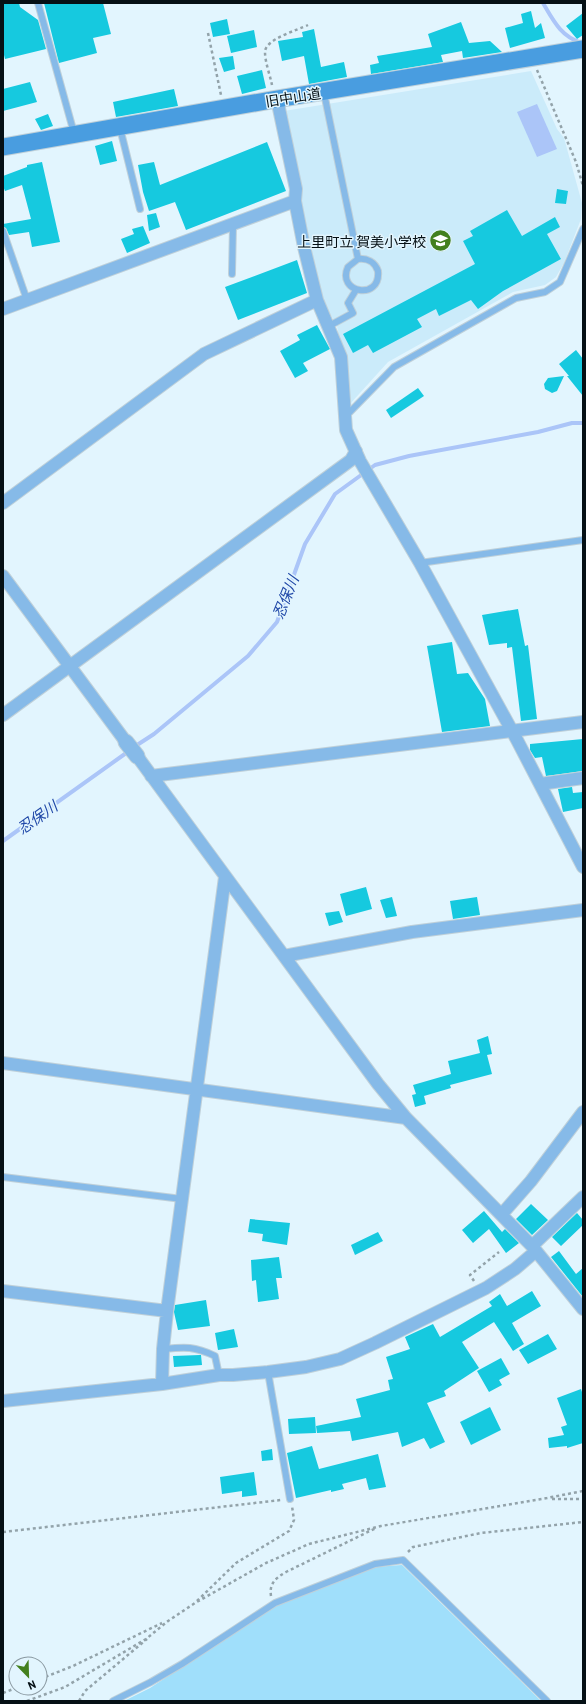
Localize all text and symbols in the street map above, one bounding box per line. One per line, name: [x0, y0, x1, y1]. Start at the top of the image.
street label: 旧中山道: [264, 84, 322, 110]
school or university icon: 上里町立 賀美小学校: [428, 228, 454, 254]
place label: 上里町立 賀美小学校: [297, 233, 426, 250]
water label: 忍保川: [268, 571, 303, 621]
water label: 忍保川: [13, 796, 62, 837]
north arrow: [8, 1656, 48, 1696]
text: N: [26, 1678, 38, 1693]

